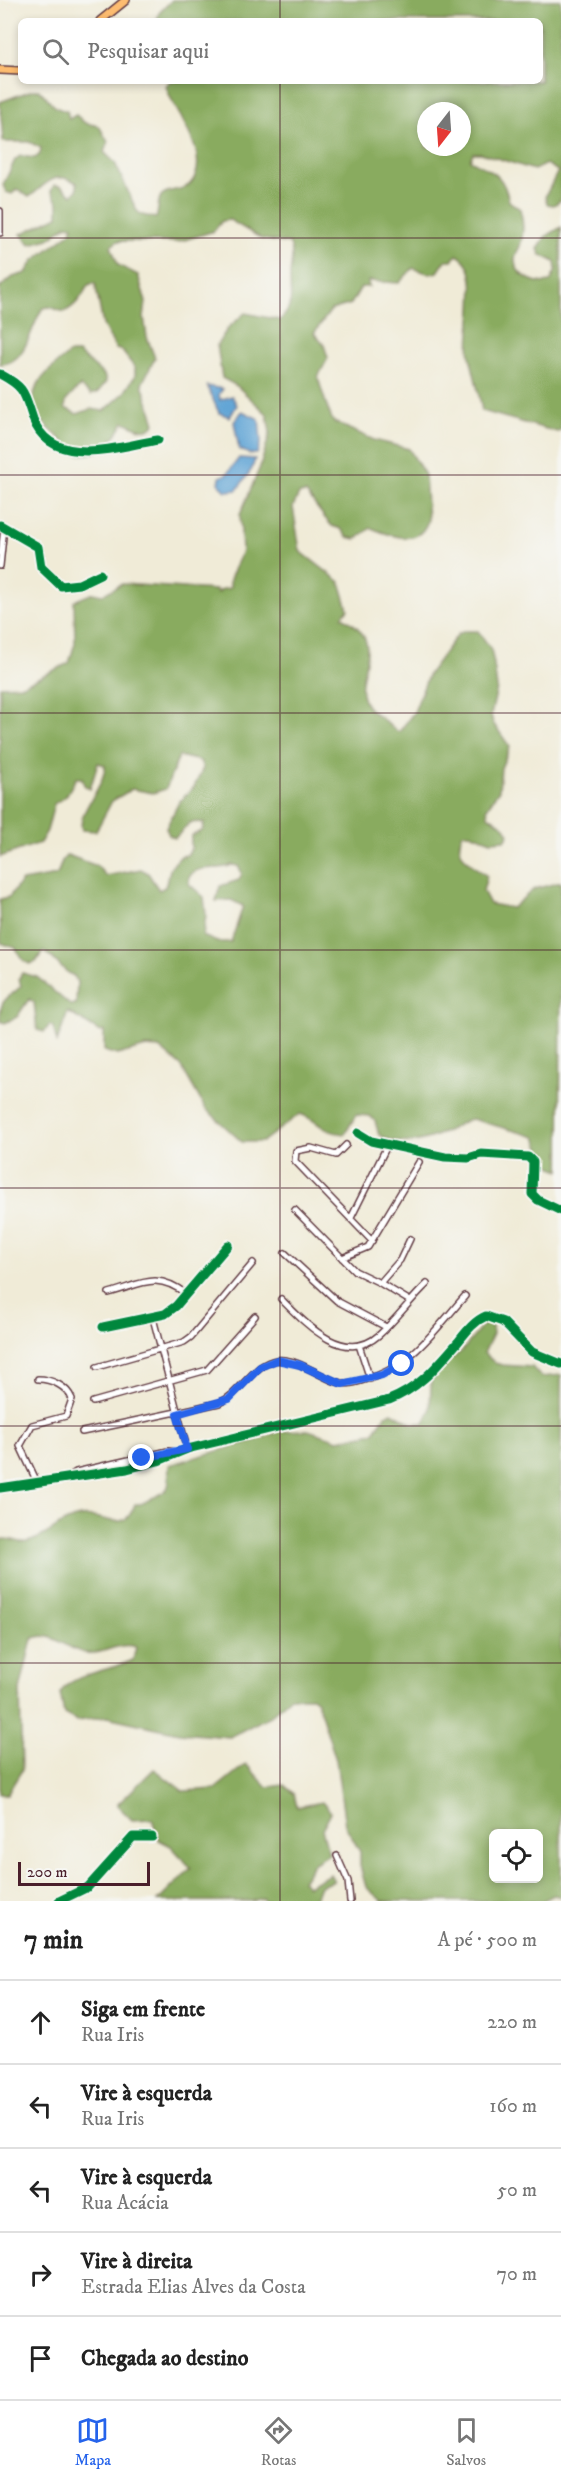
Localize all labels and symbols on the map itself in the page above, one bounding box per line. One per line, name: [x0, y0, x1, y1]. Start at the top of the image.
north arrow: [417, 102, 471, 156]
route start: [388, 1350, 414, 1376]
route end: [128, 1444, 154, 1470]
scale bar: [18, 1859, 150, 1886]

